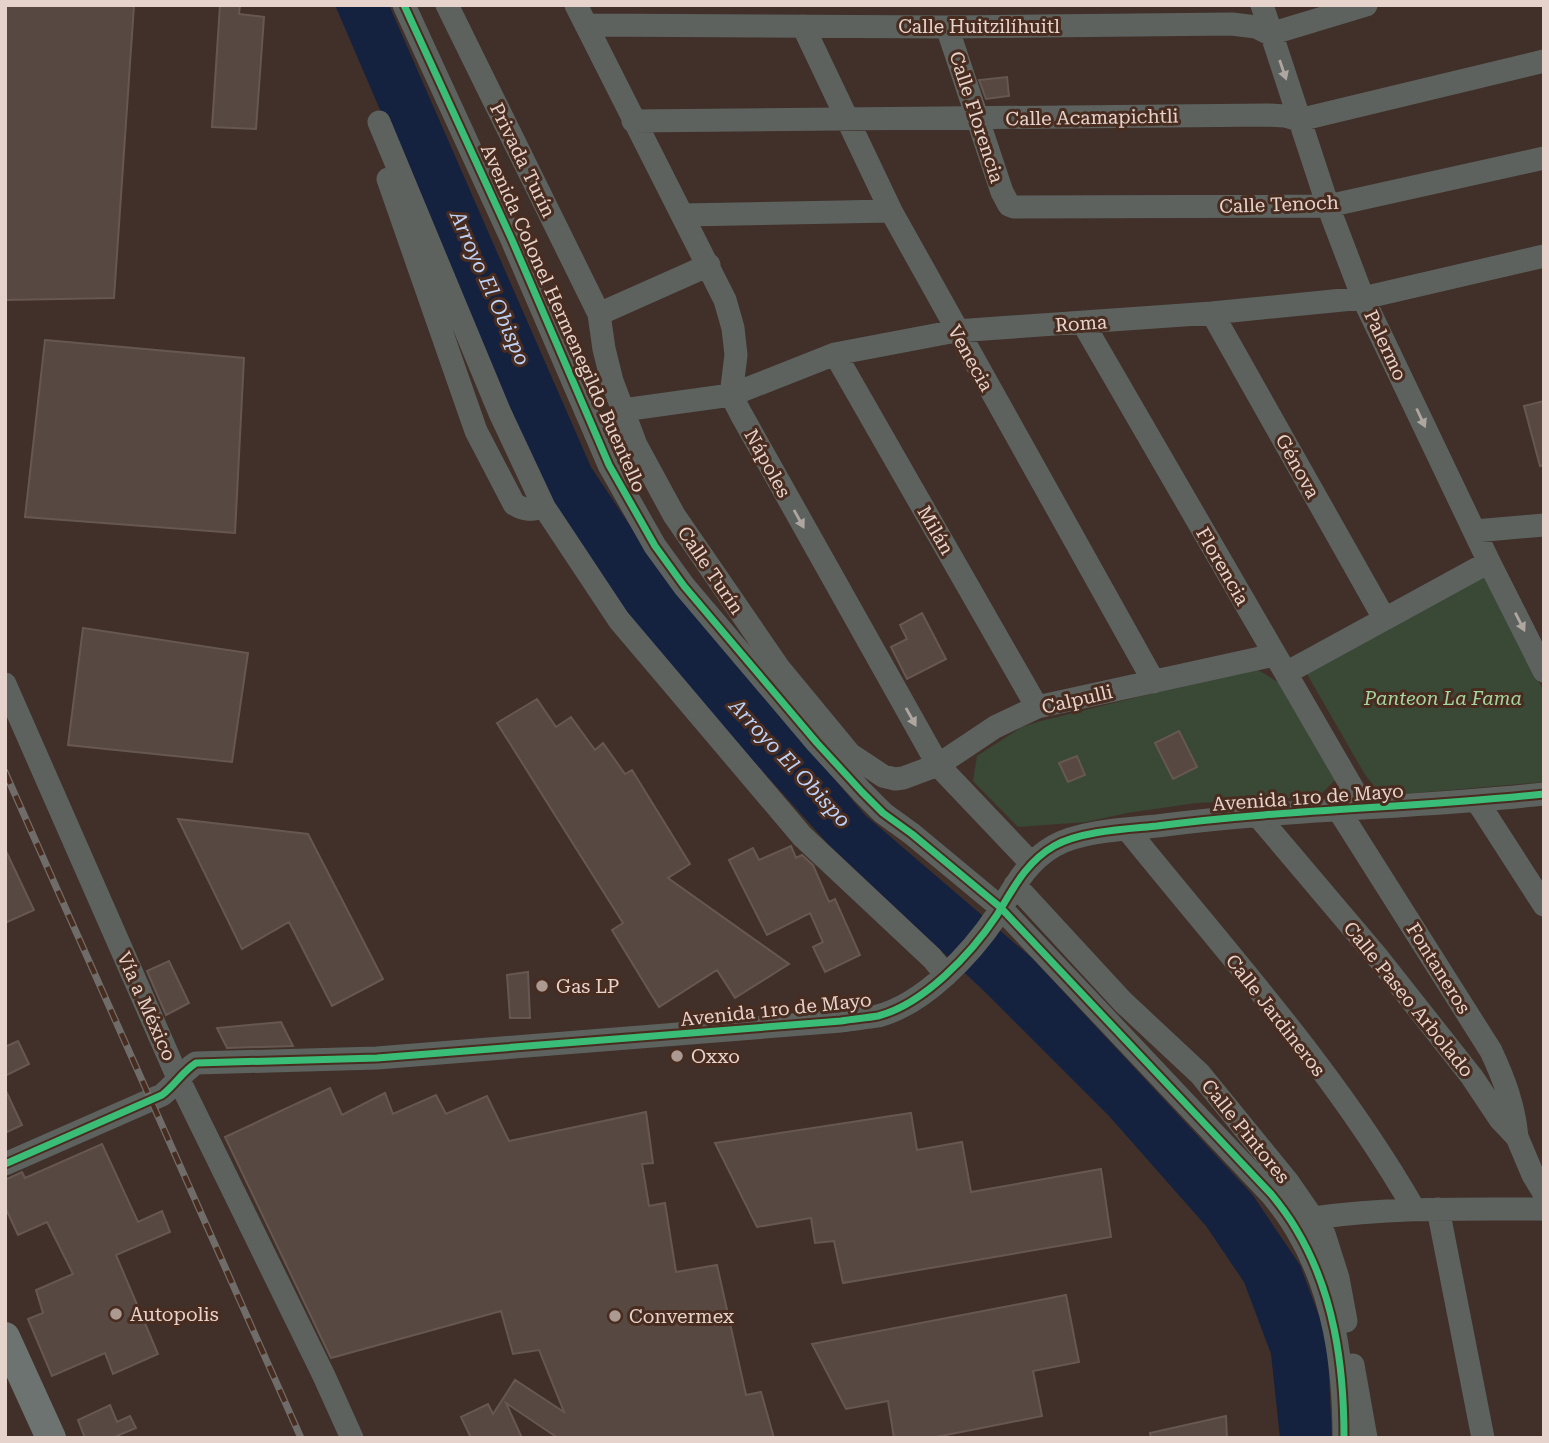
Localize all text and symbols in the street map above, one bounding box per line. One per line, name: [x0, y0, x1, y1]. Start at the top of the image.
street label: Calle Huitzilíhuitl: [898, 15, 1060, 38]
street label: Calle Florencia: [944, 48, 1009, 187]
one-way arrow: [1278, 60, 1288, 81]
street label: Privada Turín: [485, 99, 560, 221]
street label: Calle Acamapichtli: [1005, 104, 1179, 131]
street label: Avenida Colonel Hermenegildo Buentello: [476, 141, 651, 496]
street label: Calle Tenoch: [1219, 191, 1339, 218]
water label: Arroyo El Obispo: [444, 205, 535, 369]
street label: Palermo: [1359, 306, 1412, 384]
street label: Roma: [1054, 310, 1109, 337]
street label: Venecia: [943, 321, 999, 396]
one-way arrow: [1415, 408, 1426, 428]
street label: Nápoles: [739, 425, 796, 501]
street label: Génova: [1271, 430, 1325, 503]
street label: Milán: [912, 502, 959, 559]
one-way arrow: [793, 510, 805, 529]
street label: Calle Turín: [673, 522, 748, 619]
street label: Florencia: [1191, 523, 1254, 610]
one-way arrow: [1513, 613, 1525, 633]
street label: Calpulli: [1040, 680, 1115, 719]
park label: Panteon La Fama: [1363, 687, 1522, 710]
water label: Arroyo El Obispo: [723, 693, 856, 832]
one-way arrow: [905, 708, 917, 727]
street label: Avenida 1ro de Mayo: [1212, 779, 1404, 816]
street label: Calle Paseo Arbolado: [1339, 917, 1478, 1082]
street label: Fontaneros: [1402, 919, 1476, 1018]
street label: Vía a México: [112, 948, 181, 1064]
street label: Calle Jardineros: [1221, 950, 1330, 1081]
place label: Gas LP: [556, 975, 619, 998]
marker: Gas LP: [534, 978, 550, 994]
street label: Avenida 1ro de Mayo: [679, 988, 873, 1031]
place label: Oxxo: [691, 1045, 740, 1068]
marker: Oxxo: [669, 1048, 685, 1064]
street label: Calle Pintores: [1197, 1075, 1295, 1188]
place label: Autopolis: [130, 1303, 219, 1326]
place label: Convermex: [629, 1305, 734, 1328]
marker: Autopolis: [108, 1306, 124, 1322]
marker: Convermex: [607, 1308, 623, 1324]

